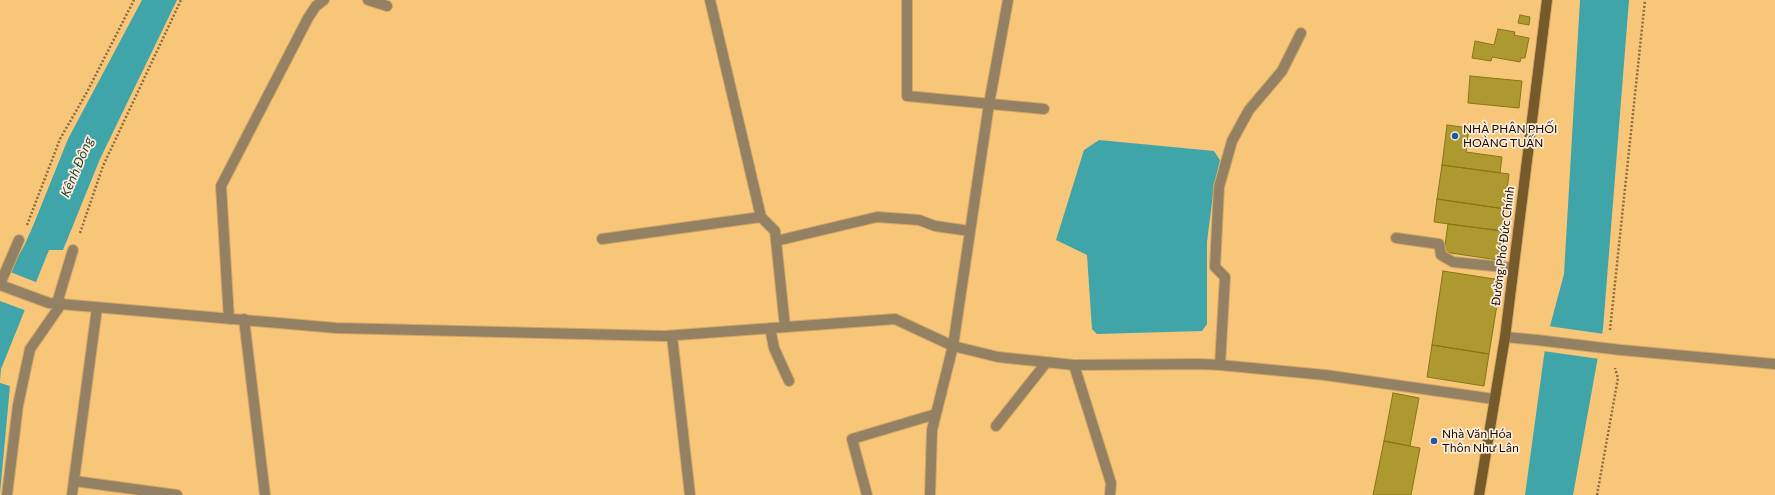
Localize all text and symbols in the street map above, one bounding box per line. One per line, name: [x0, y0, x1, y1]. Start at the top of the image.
place label: NHÀ PHÂN PHỐI HOÀNG TUẤN: [1463, 122, 1557, 150]
marker: NHÀ PHÂN PHỐI HOÀNG TUẤN: [1450, 131, 1460, 141]
water label: Kênh Đông: [57, 134, 97, 200]
street label: Đường Phó Đức Chính: [1489, 186, 1517, 306]
place label: Nhà Văn Hóa Thôn Như Lân: [1442, 427, 1519, 455]
marker: Nhà Văn Hóa Thôn Như Lân: [1429, 436, 1439, 446]

